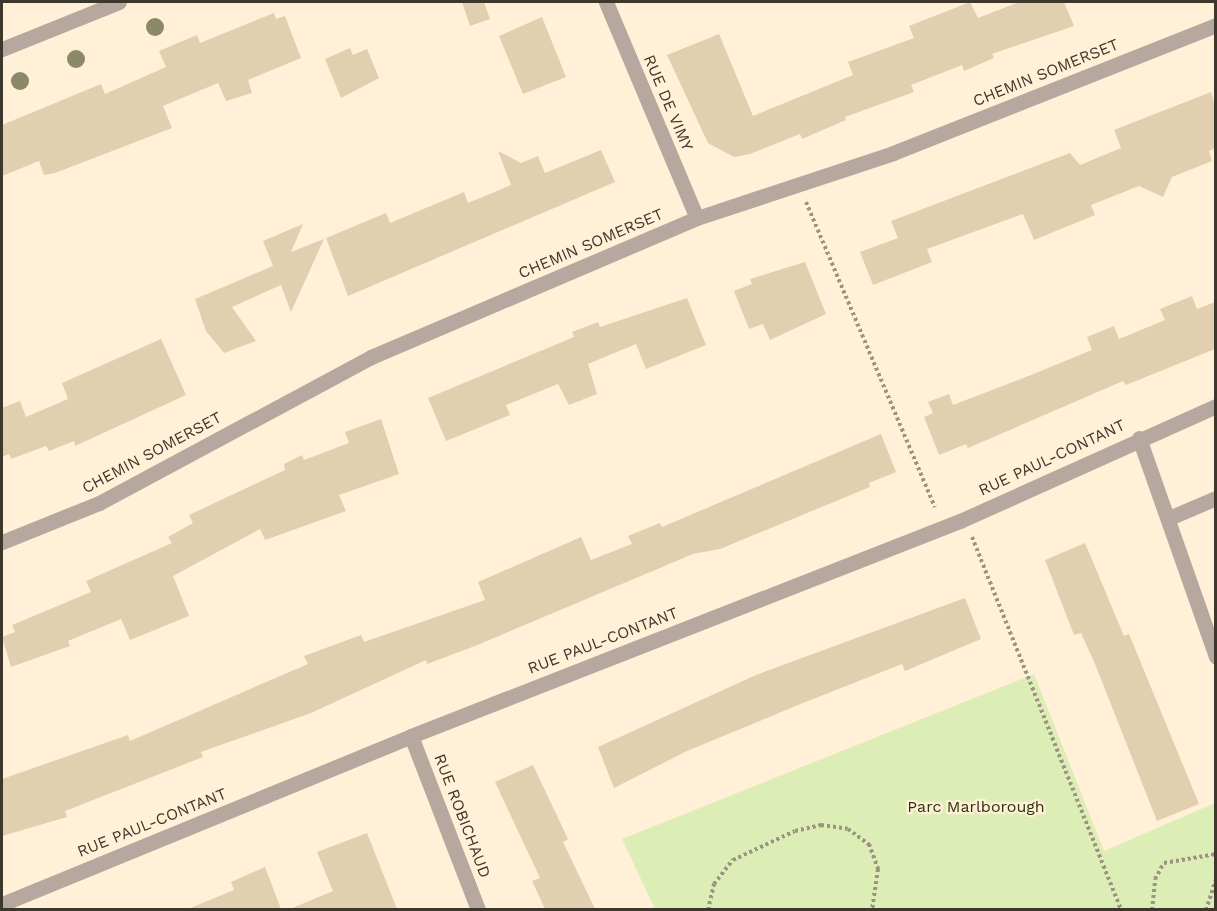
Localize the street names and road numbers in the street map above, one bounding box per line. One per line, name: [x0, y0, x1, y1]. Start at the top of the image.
street label: CHEMIN SOMERSET: [970, 35, 1122, 111]
street label: RUE DE VIMY: [639, 52, 697, 154]
street label: CHEMIN SOMERSET: [516, 205, 666, 283]
street label: CHEMIN SOMERSET: [79, 408, 225, 498]
street label: RUE PAUL-CONTANT: [976, 416, 1128, 500]
street label: RUE PAUL-CONTANT: [525, 603, 681, 679]
street label: RUE ROBICHAUD: [430, 751, 494, 881]
street label: RUE PAUL-CONTANT: [75, 784, 229, 862]

